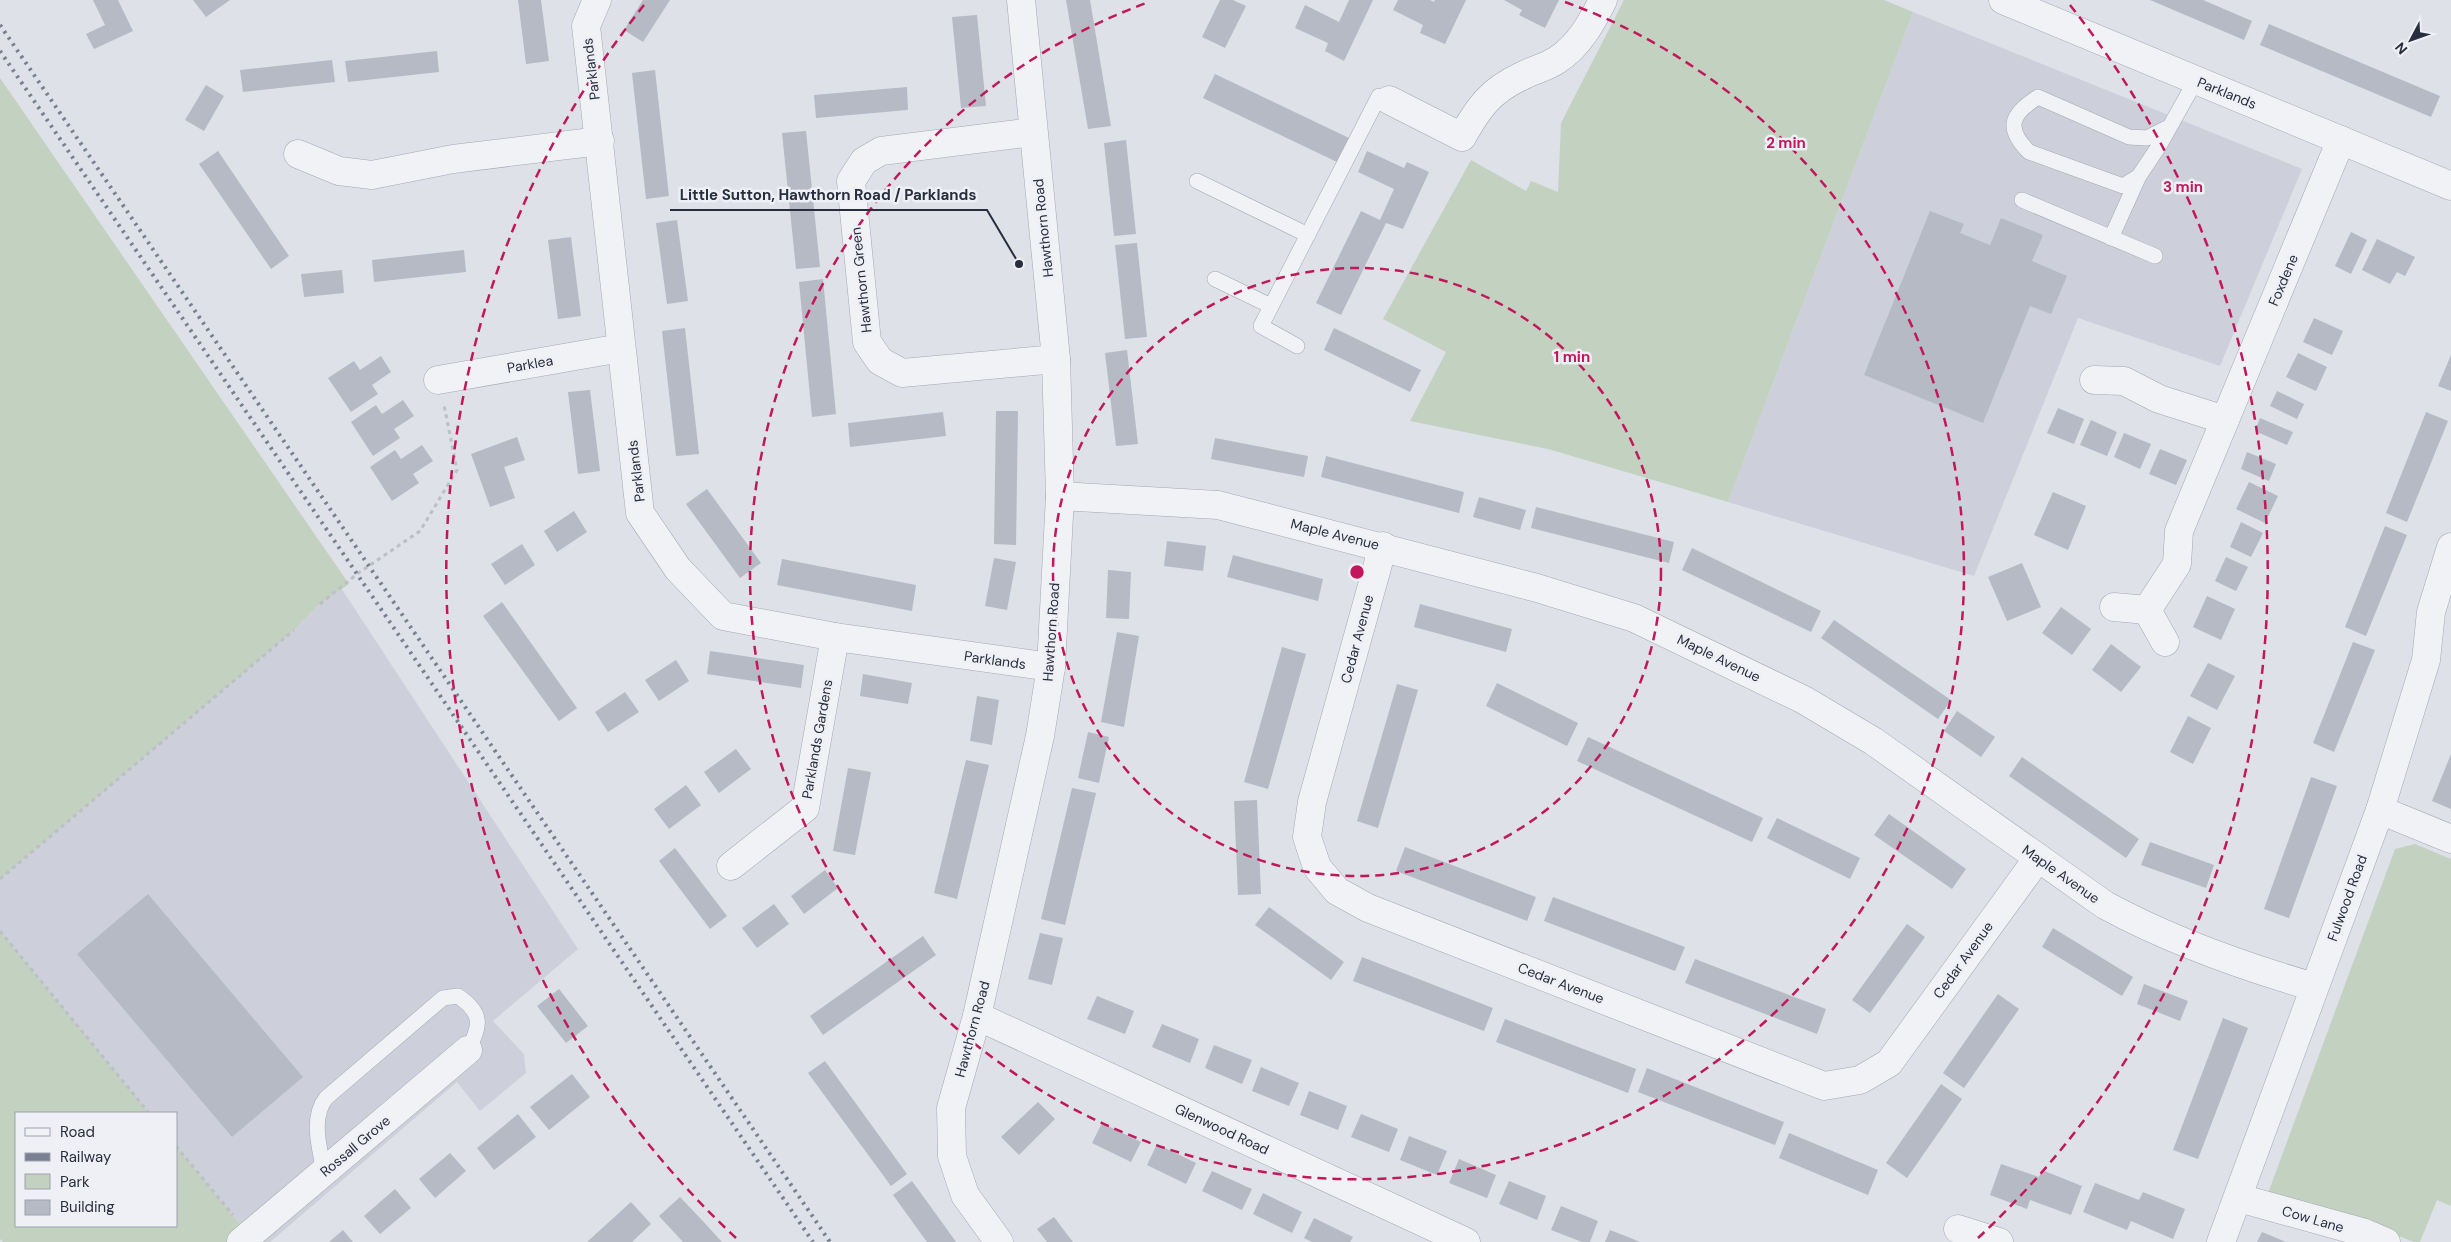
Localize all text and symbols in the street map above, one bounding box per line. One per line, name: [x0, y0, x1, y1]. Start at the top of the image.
north arrow: [2386, 15, 2436, 65]
street label: Parklands: [578, 37, 604, 101]
text: N: [2391, 39, 2411, 58]
street label: Parklands: [2195, 73, 2259, 113]
text: 2 min: [1766, 133, 1806, 153]
text: 3 min: [2163, 177, 2203, 197]
street label: Hawthorn Road: [1029, 178, 1057, 278]
callout: Little Sutton, Hawthorn Road / Parklands: [670, 180, 987, 210]
text: Little Sutton, Hawthorn Road / Parklands: [680, 185, 976, 205]
street label: Hawthorn Green: [847, 226, 875, 334]
street label: Foxdene: [2264, 251, 2302, 309]
text: 1 min: [1554, 347, 1590, 367]
street label: Parklea: [506, 351, 554, 377]
street label: Parklands: [623, 439, 649, 503]
street label: Maple Avenue: [1289, 514, 1381, 554]
centre of rings: [1348, 563, 1366, 581]
street label: Hawthorn Road: [1039, 582, 1063, 682]
street label: Cedar Avenue: [1337, 593, 1377, 685]
street label: Maple Avenue: [1674, 630, 1764, 686]
street label: Parklands: [963, 647, 1027, 673]
street label: Parklands Gardens: [798, 678, 836, 800]
street label: Maple Avenue: [2019, 841, 2103, 907]
street label: Fulwood Road: [2323, 852, 2371, 944]
street label: Cedar Avenue: [1929, 918, 1997, 1002]
street label: Cedar Avenue: [1515, 958, 1607, 1008]
street label: Hawthorn Road: [950, 979, 994, 1079]
street label: Glenwood Road: [1172, 1099, 1272, 1159]
street label: Rossall Grove: [316, 1111, 394, 1181]
legend: [15, 1112, 178, 1227]
text: Road: [60, 1122, 95, 1142]
text: Railway: [60, 1147, 112, 1167]
text: Park: [60, 1172, 90, 1192]
text: Building: [60, 1197, 115, 1217]
street label: Cow Lane: [2280, 1202, 2346, 1236]

